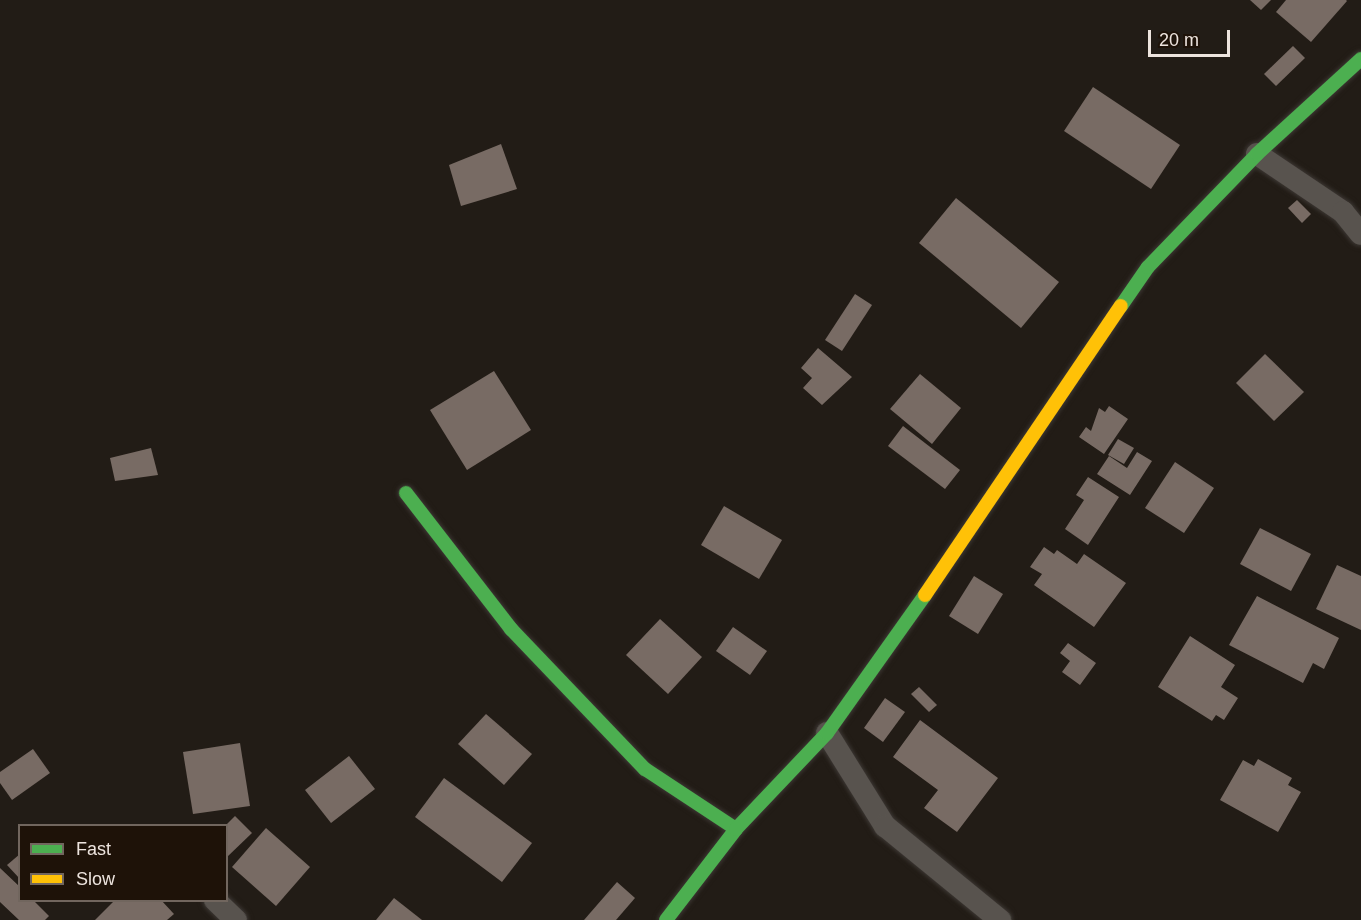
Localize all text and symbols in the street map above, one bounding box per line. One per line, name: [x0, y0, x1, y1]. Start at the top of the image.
scale bar: [1151, 18, 1234, 56]
text: 20 m: [1159, 30, 1199, 50]
legend: [18, 824, 228, 902]
text: Fast: [76, 839, 111, 859]
text: Slow: [76, 869, 115, 889]

